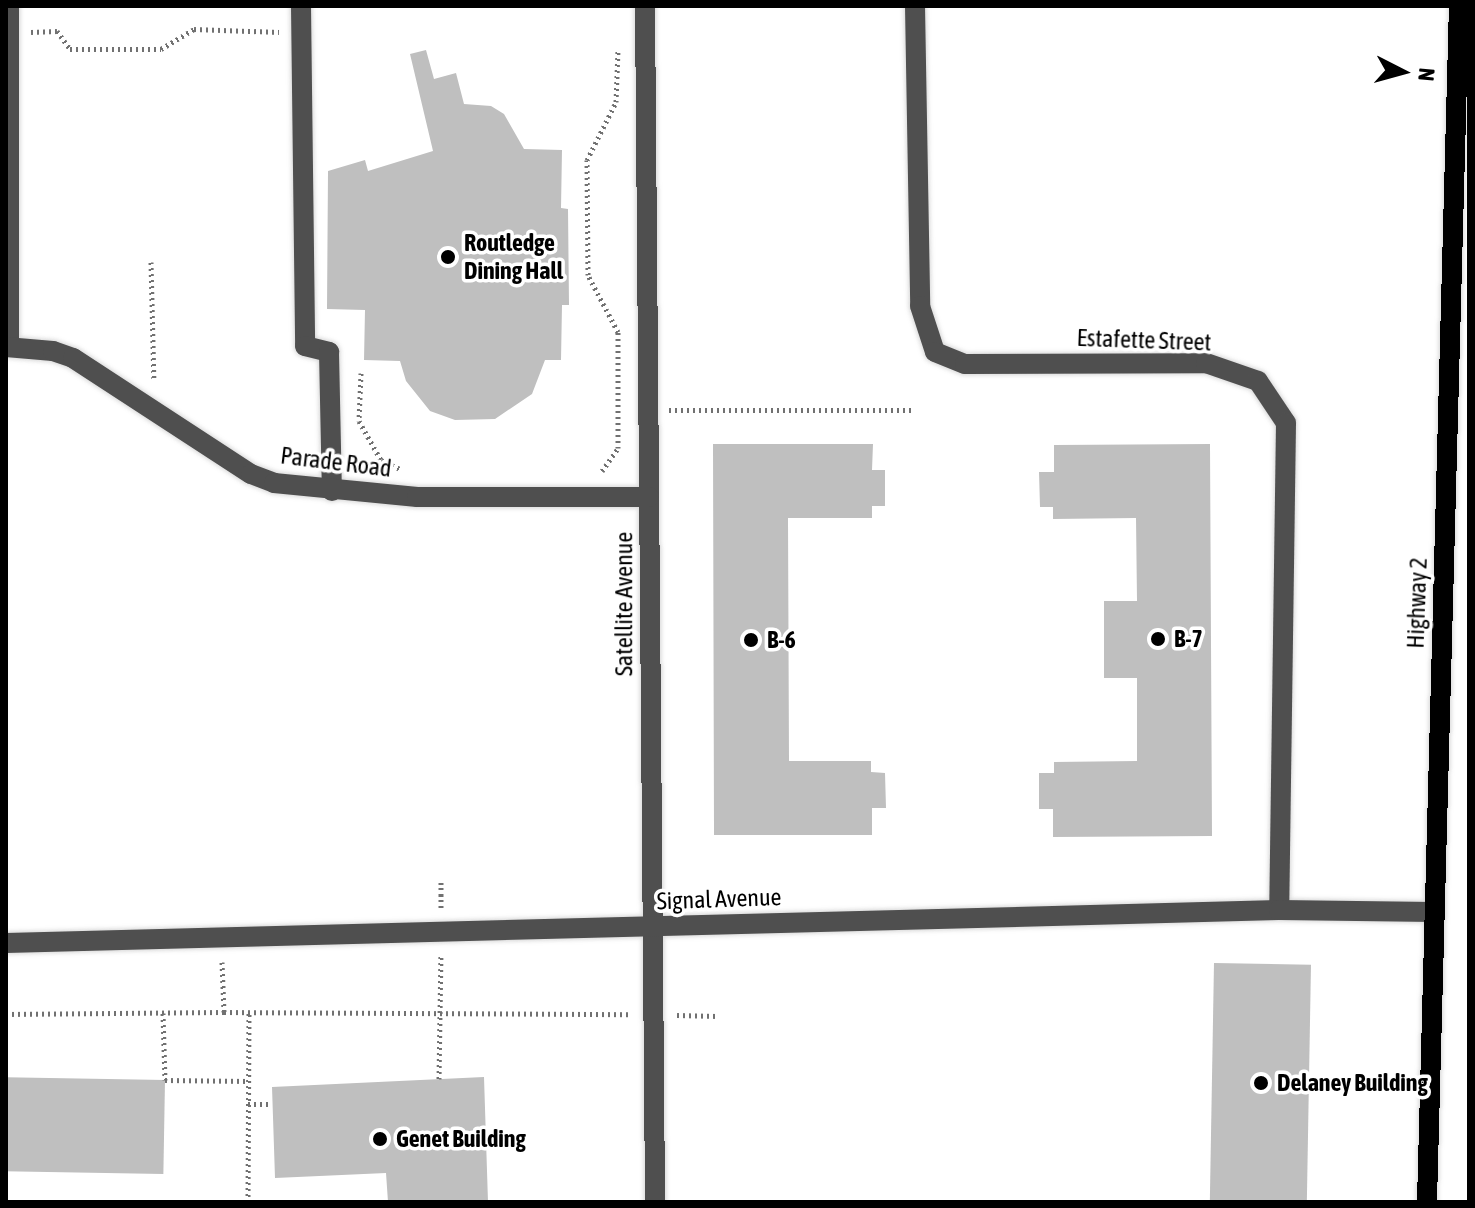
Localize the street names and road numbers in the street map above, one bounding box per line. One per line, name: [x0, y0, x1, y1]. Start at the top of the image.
street label: Estafette Street: [1076, 323, 1212, 357]
street label: Parade Road: [279, 441, 393, 483]
street label: Satellite Avenue: [610, 532, 638, 676]
street label: Highway 2: [1401, 557, 1433, 649]
street label: Signal Avenue: [656, 882, 782, 916]

